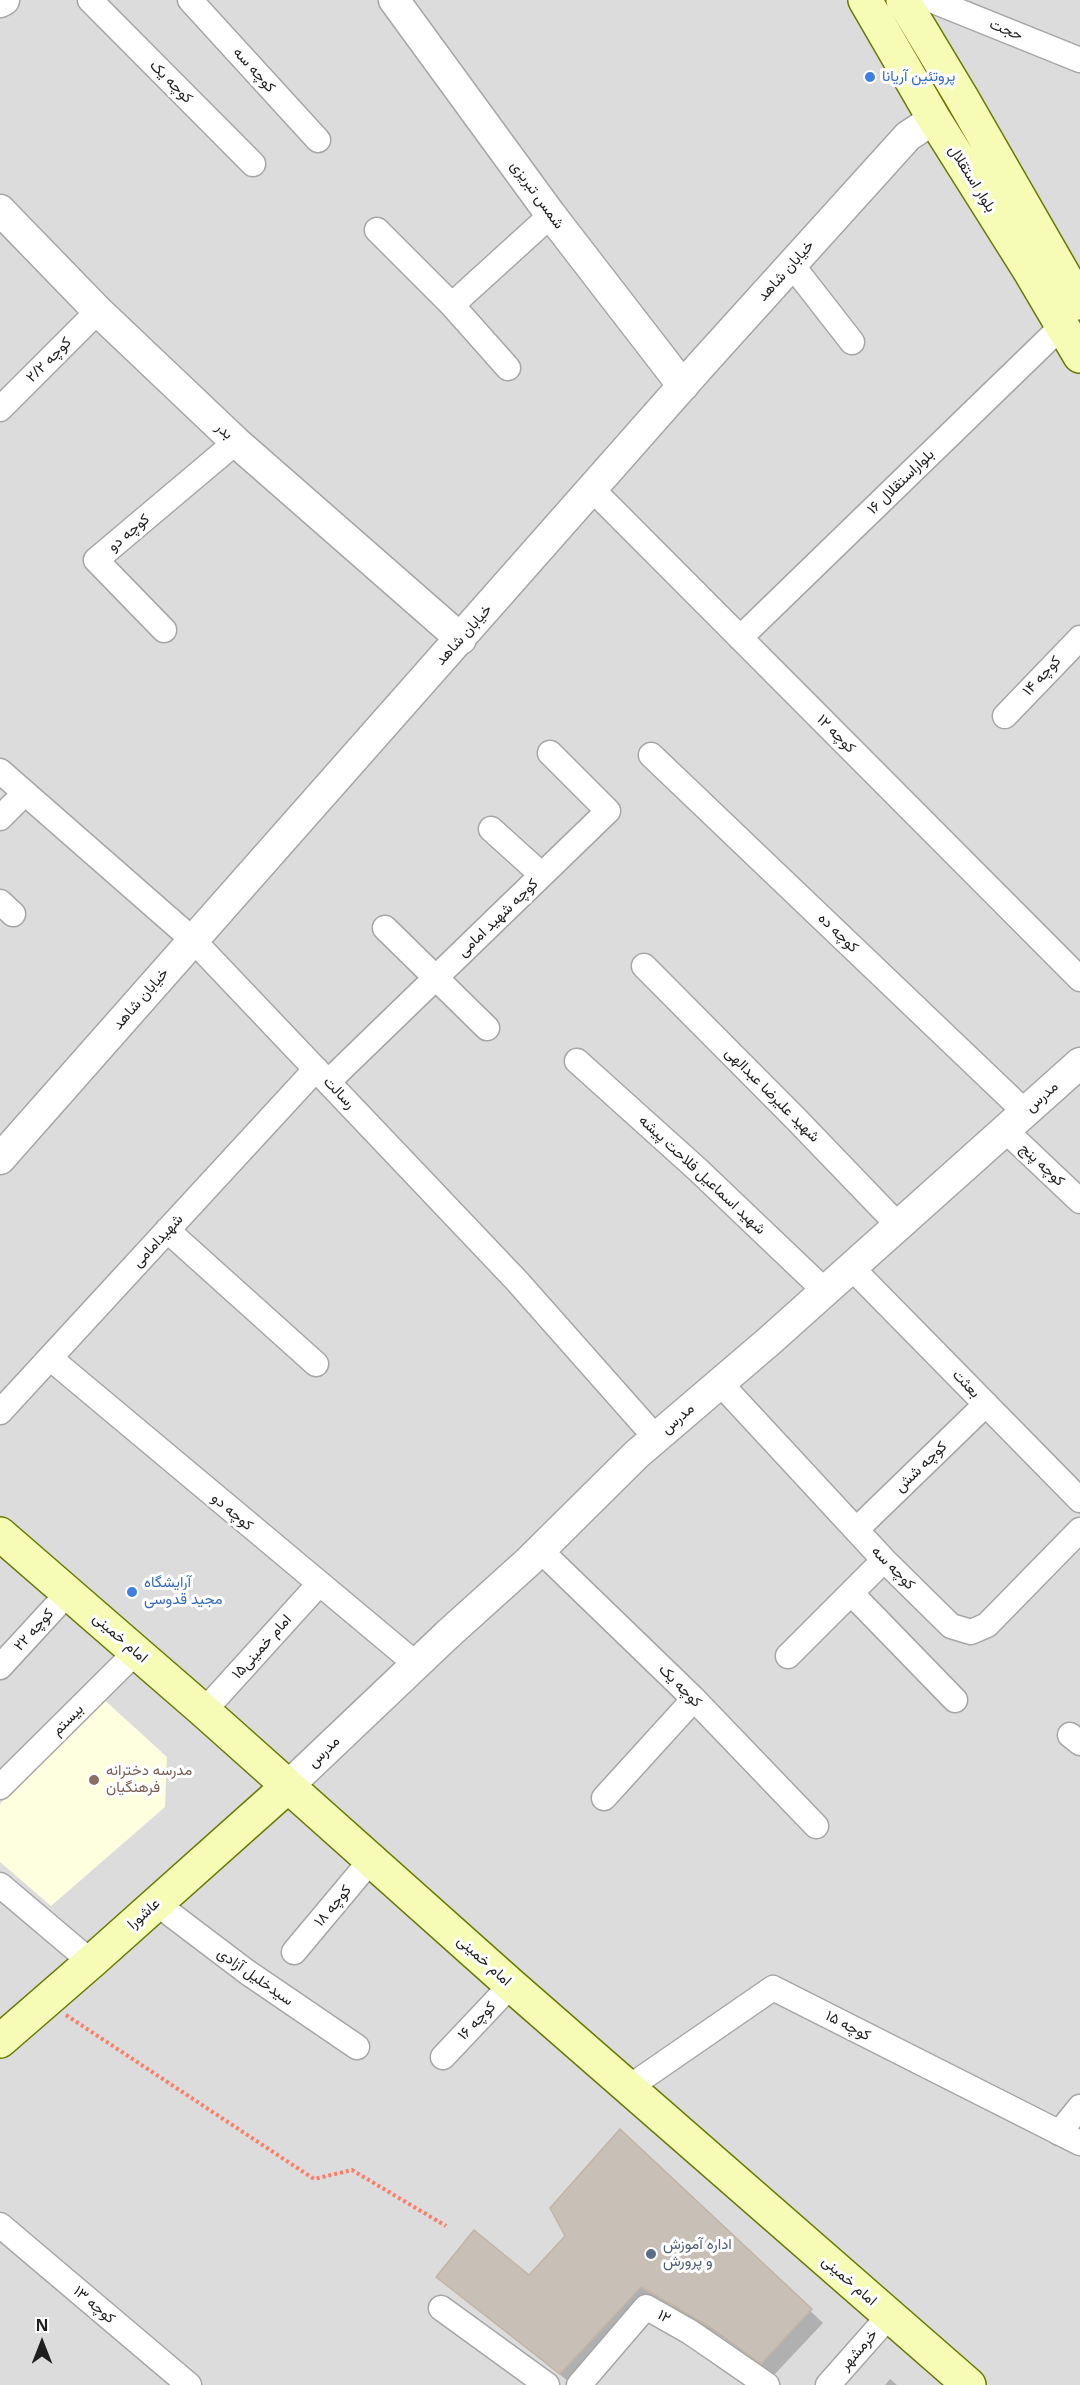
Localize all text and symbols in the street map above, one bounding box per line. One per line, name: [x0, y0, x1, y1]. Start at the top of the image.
street label: حجت: [987, 15, 1025, 45]
street label: کوچه سه: [229, 44, 279, 96]
street label: کوچه یک: [146, 57, 196, 107]
place label: پروتئین آریانا: [882, 68, 955, 86]
marker: پروتئین آریانا: [863, 70, 877, 84]
street label: بلوار استقلال: [944, 142, 1000, 216]
street label: شمس تبریزی: [506, 157, 568, 233]
street label: خیابان شاهد: [754, 237, 818, 305]
street label: کوچه ۲/۲: [23, 334, 75, 386]
street label: بدر: [211, 418, 237, 444]
street label: بلواراستقلال ۱۶: [864, 446, 938, 518]
street label: کوچه دو: [104, 510, 154, 556]
street label: خیابان شاهد: [432, 601, 496, 669]
street label: کوچه ۱۴: [1019, 652, 1065, 700]
street label: کوچه ۱۲: [813, 711, 859, 757]
street label: کوچه شهید امامی: [454, 875, 542, 961]
street label: کوچه ده: [814, 909, 862, 957]
street label: خیابان شاهد: [109, 964, 173, 1034]
street label: شهید علیرضا عبدالهی: [721, 1044, 823, 1146]
street label: رسالت: [319, 1073, 359, 1113]
street label: مدرس: [1022, 1078, 1062, 1116]
street label: شهید اسماعیل فلاحت پیشه: [635, 1111, 769, 1239]
street label: کوچه پنج: [1016, 1140, 1068, 1190]
street label: شهیدامامی: [129, 1211, 187, 1271]
street label: بعثت: [948, 1366, 984, 1402]
street label: مدرس: [658, 1400, 698, 1438]
street label: کوچه شش: [891, 1438, 951, 1496]
street label: کوچه دو: [207, 1489, 257, 1535]
street label: کوچه سه: [867, 1542, 919, 1594]
place label: آرایشگاه مجید قدوسی: [144, 1574, 223, 1609]
marker: آرایشگاه مجید قدوسی: [125, 1585, 139, 1599]
street label: کوچه ۲۲: [10, 1605, 58, 1655]
street label: امام خمینی: [89, 1609, 151, 1667]
street label: امام خمینی۱۵: [228, 1611, 296, 1683]
street label: کوچه یک: [655, 1661, 705, 1711]
street label: بیستم: [48, 1700, 88, 1740]
street label: مدرس: [304, 1732, 344, 1772]
place label: مدرسه دخترانه فرهنگیان: [106, 1762, 192, 1797]
marker: مدرسه دخترانه فرهنگیان: [87, 1773, 101, 1787]
street label: کوچه ۱۸: [311, 1882, 355, 1930]
street label: عاشورا: [124, 1895, 164, 1933]
street label: امام خمینی: [453, 1932, 515, 1990]
street label: سیدخلیل آزادی: [213, 1944, 297, 2010]
street label: کوچه ۱۶: [454, 1998, 500, 2044]
street label: کوچه ۱۵: [822, 2007, 874, 2045]
place label: اداره آموزش و پرورش: [663, 2236, 732, 2271]
marker: اداره آموزش و پرورش: [644, 2247, 658, 2261]
street label: امام خمینی: [818, 2252, 880, 2310]
street label: کوچه ۱۳: [69, 2282, 119, 2328]
street label: ۱۲: [654, 2306, 674, 2328]
north arrow: [12, 2313, 72, 2373]
text: N: [35, 2314, 49, 2336]
street label: خرمشهر: [836, 2326, 882, 2374]

